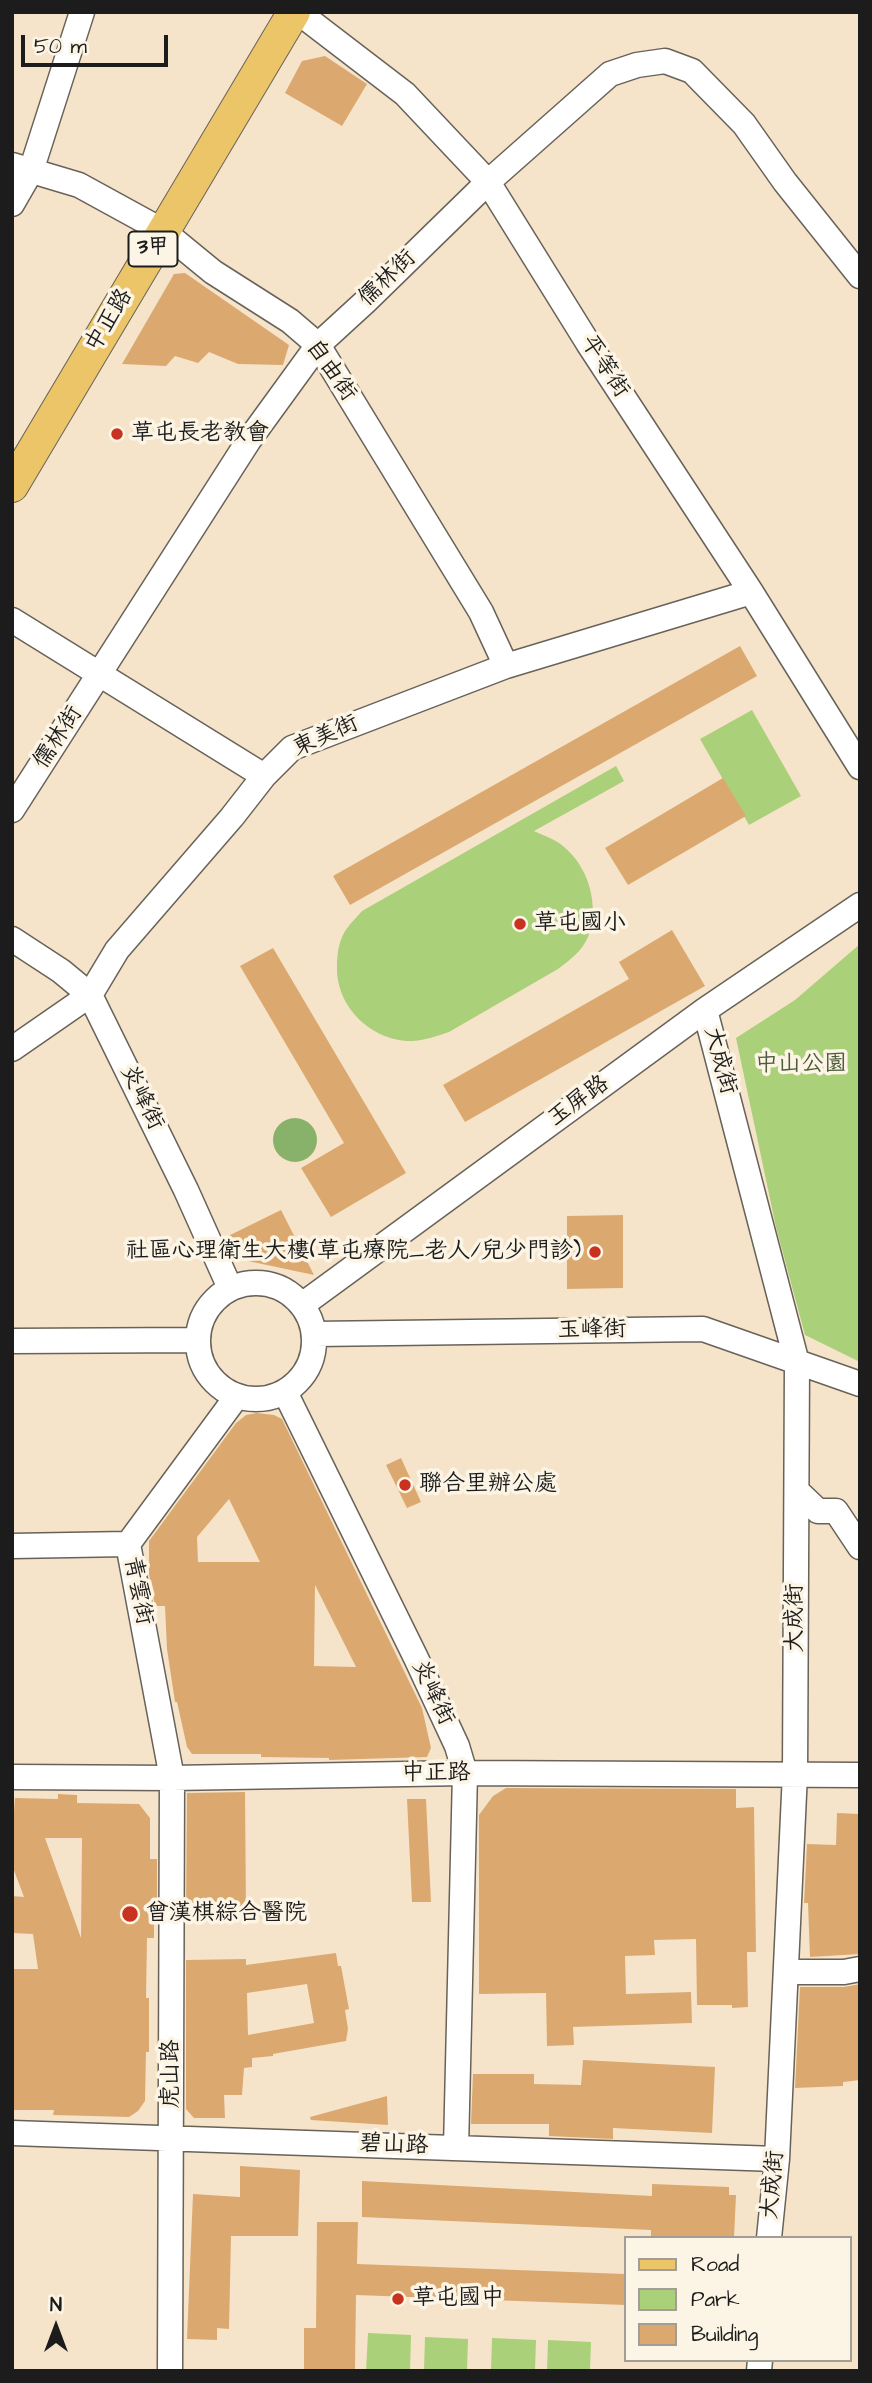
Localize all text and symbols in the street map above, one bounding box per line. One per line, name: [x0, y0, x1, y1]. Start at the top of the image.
scale bar: [24, 21, 172, 65]
text: 50 m: [34, 32, 87, 61]
road number: 3甲: [128, 232, 178, 266]
street label: 儒林街: [354, 245, 422, 313]
street label: 中正路: [80, 284, 140, 358]
street label: 平等街: [574, 331, 634, 403]
street label: 自由街: [299, 335, 361, 407]
place label: 草屯長老教會: [131, 420, 269, 448]
marker: 草屯長老教會: [109, 426, 125, 442]
street label: 儒林街: [29, 702, 89, 774]
street label: 東美街: [289, 710, 363, 764]
place label: 草屯國小: [534, 910, 626, 938]
marker: 草屯國小: [512, 916, 528, 932]
street label: 大成街: [697, 1024, 741, 1098]
park label: 中山公園: [755, 1051, 847, 1079]
street label: 炎峰街: [113, 1061, 169, 1135]
street label: 玉屏路: [543, 1071, 615, 1133]
place label: 社區心理衛生大樓(草屯療院_老人/兒少門診): [126, 1238, 581, 1266]
marker: 社區心理衛生大樓(草屯療院_老人/兒少門診): [587, 1244, 603, 1260]
street label: 玉峰街: [557, 1317, 627, 1345]
place label: 聯合里辦公處: [419, 1471, 557, 1499]
marker: 聯合里辦公處: [397, 1477, 413, 1493]
street label: 青雲街: [117, 1555, 157, 1627]
street label: 大成街: [782, 1584, 810, 1652]
street label: 炎峰街: [405, 1656, 459, 1730]
street label: 中正路: [402, 1760, 470, 1788]
place label: 曾漢棋綜合醫院: [146, 1900, 307, 1928]
marker: 曾漢棋綜合醫院: [120, 1904, 140, 1924]
street label: 虎山路: [158, 2040, 186, 2108]
street label: 碧山路: [359, 2131, 429, 2161]
street label: 大成街: [757, 2149, 791, 2221]
legend: [624, 2236, 851, 2362]
text: Road: [691, 2250, 739, 2279]
place label: 草屯國中: [412, 2285, 504, 2313]
text: Park: [691, 2285, 740, 2314]
marker: 草屯國中: [390, 2291, 406, 2307]
north arrow: [21, 2292, 91, 2362]
text: N: [50, 2292, 62, 2319]
text: Building: [691, 2320, 758, 2349]

